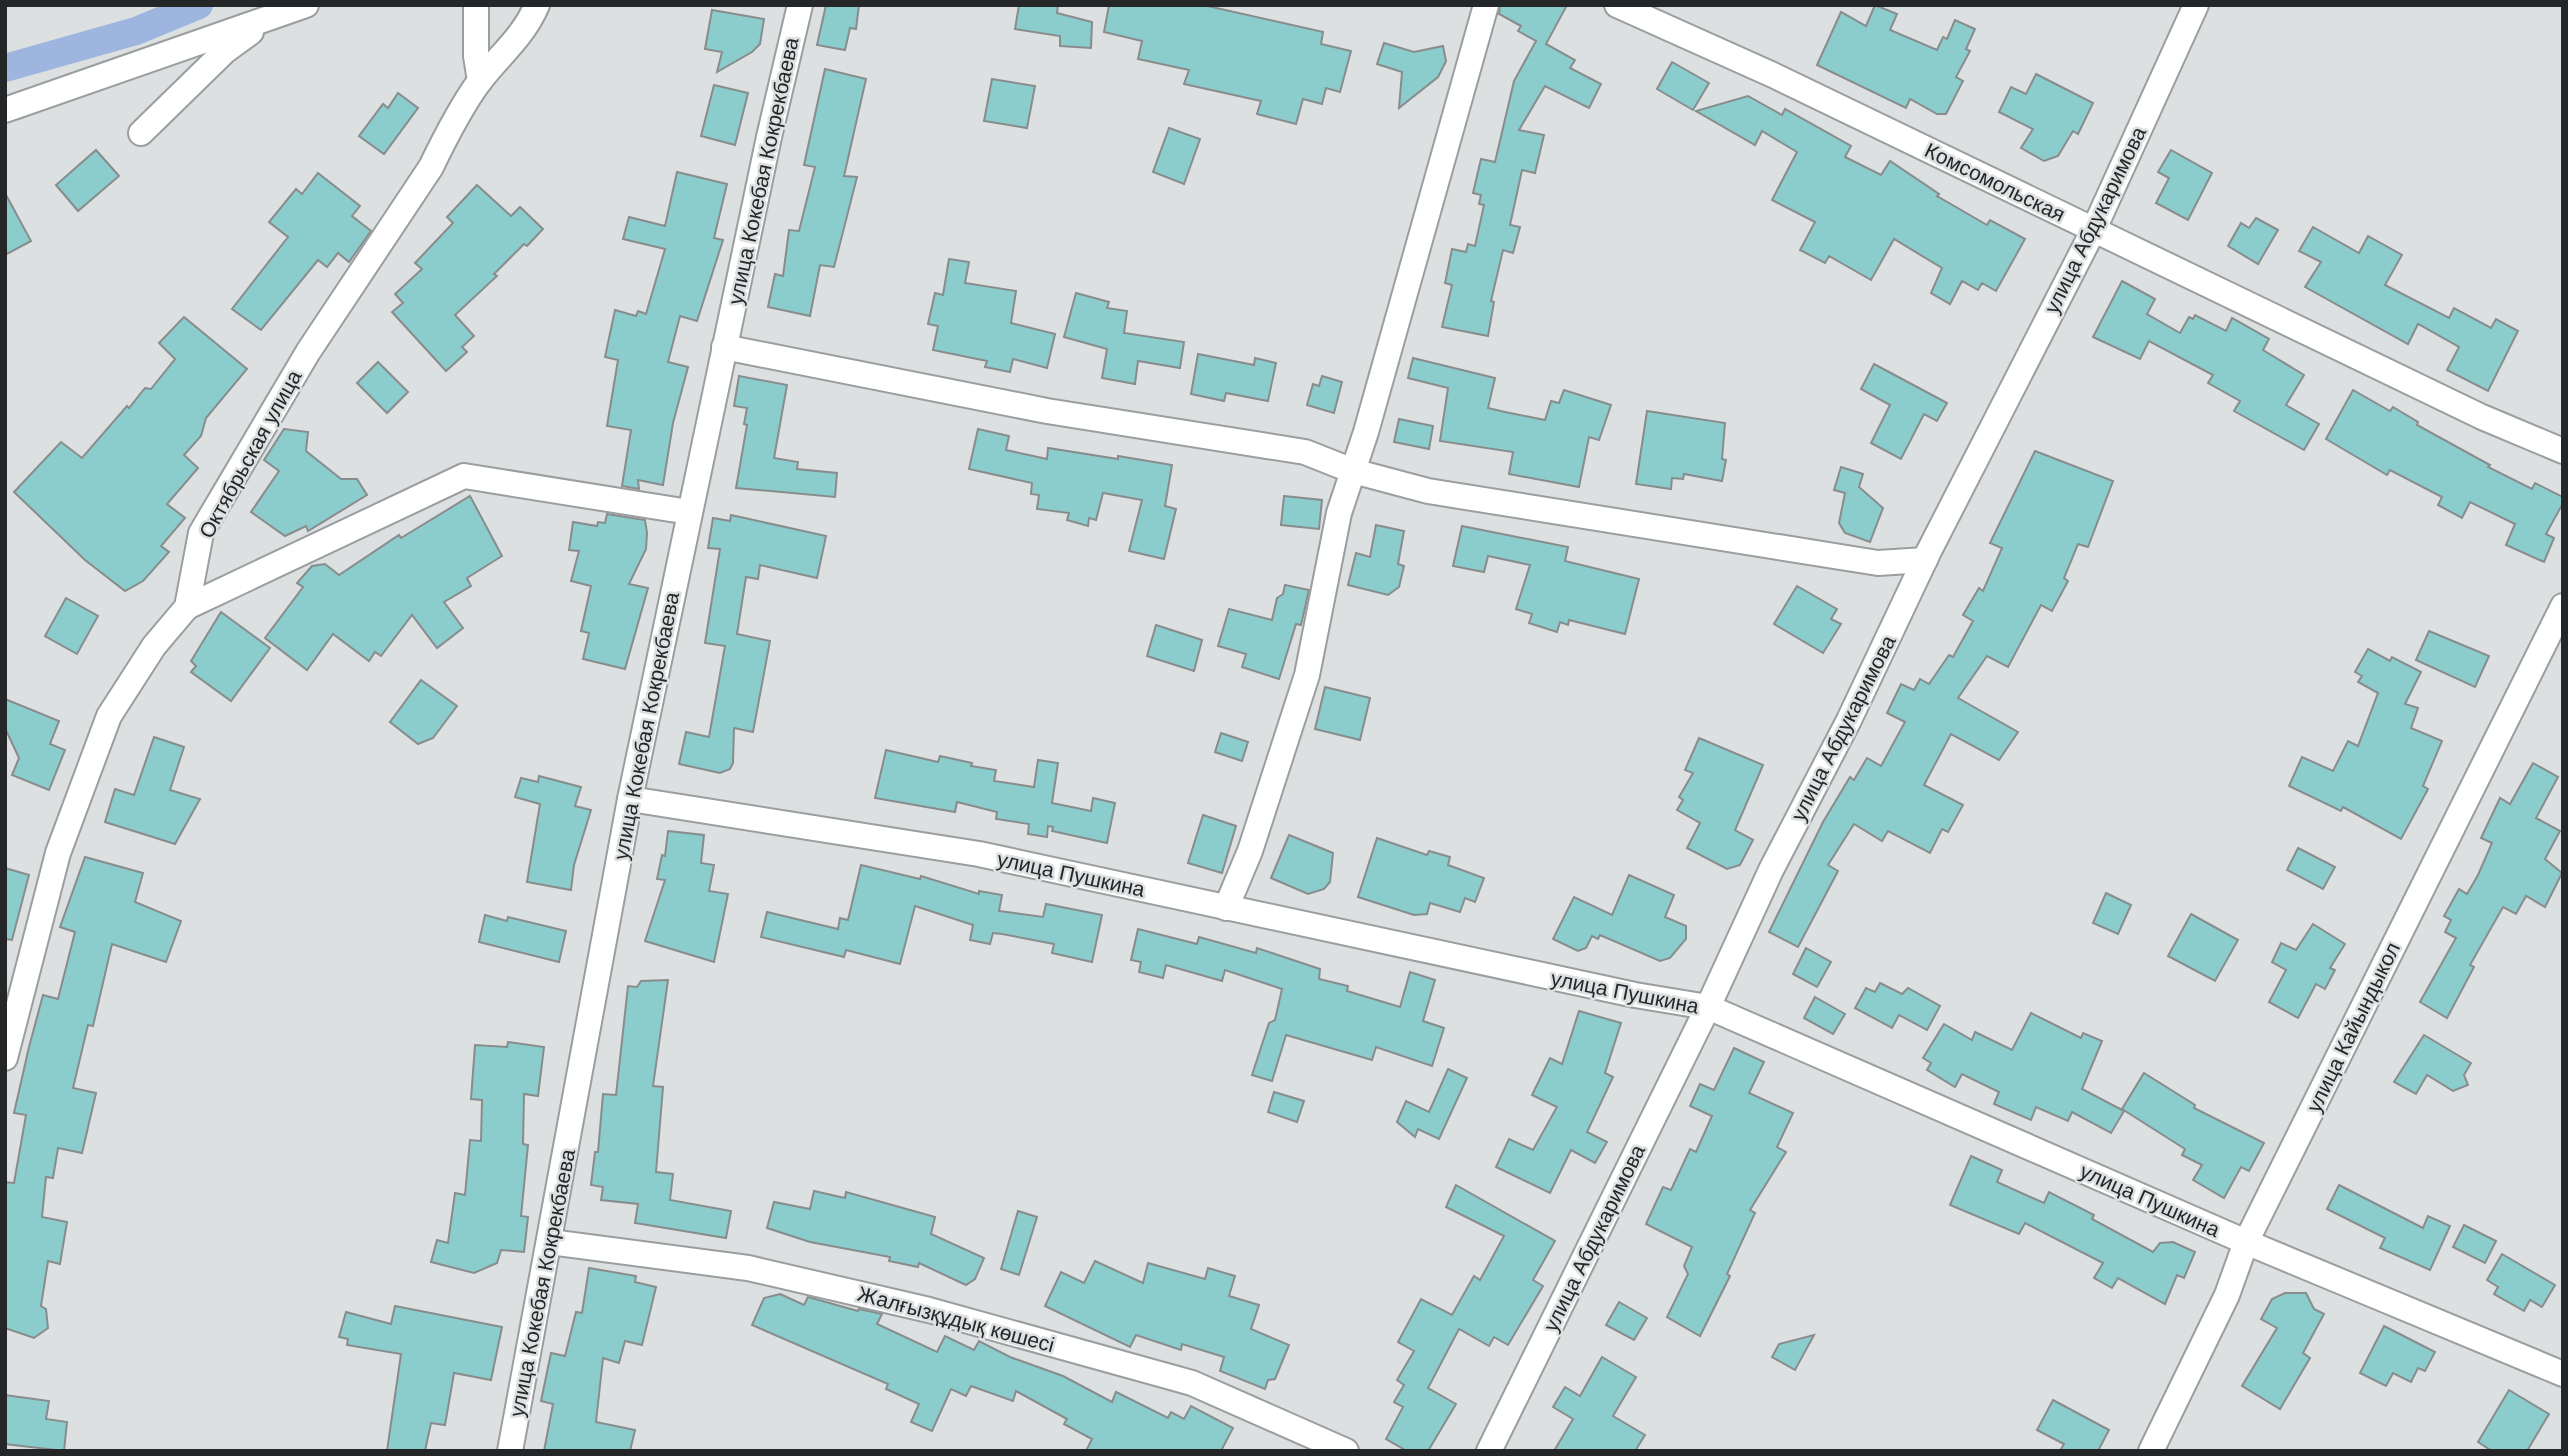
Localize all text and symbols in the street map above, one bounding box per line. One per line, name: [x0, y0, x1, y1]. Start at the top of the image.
street label: улица Кокебая Кокрекбаева: [723, 35, 803, 307]
street label: улица Абдукаримова: [2040, 123, 2150, 317]
street label: Комсомольская: [1921, 138, 2069, 226]
street label: Октябрьская улица: [194, 366, 306, 542]
street label: улица Кокебая Кокрекбаева: [609, 590, 683, 862]
street label: улица Абдукаримова: [1786, 631, 1900, 824]
street label: улица Пушкина: [995, 847, 1147, 901]
street label: улица Кайындыкол: [2302, 938, 2404, 1116]
street label: улица Пушкина: [1549, 966, 1701, 1018]
street label: улица Абдукаримова: [1539, 1141, 1649, 1335]
street label: улица Кокебая Кокрекбаева: [505, 1147, 579, 1419]
street label: улица Пушкина: [2077, 1159, 2224, 1241]
street label: Жалғызқұдық көшесі: [855, 1282, 1057, 1356]

